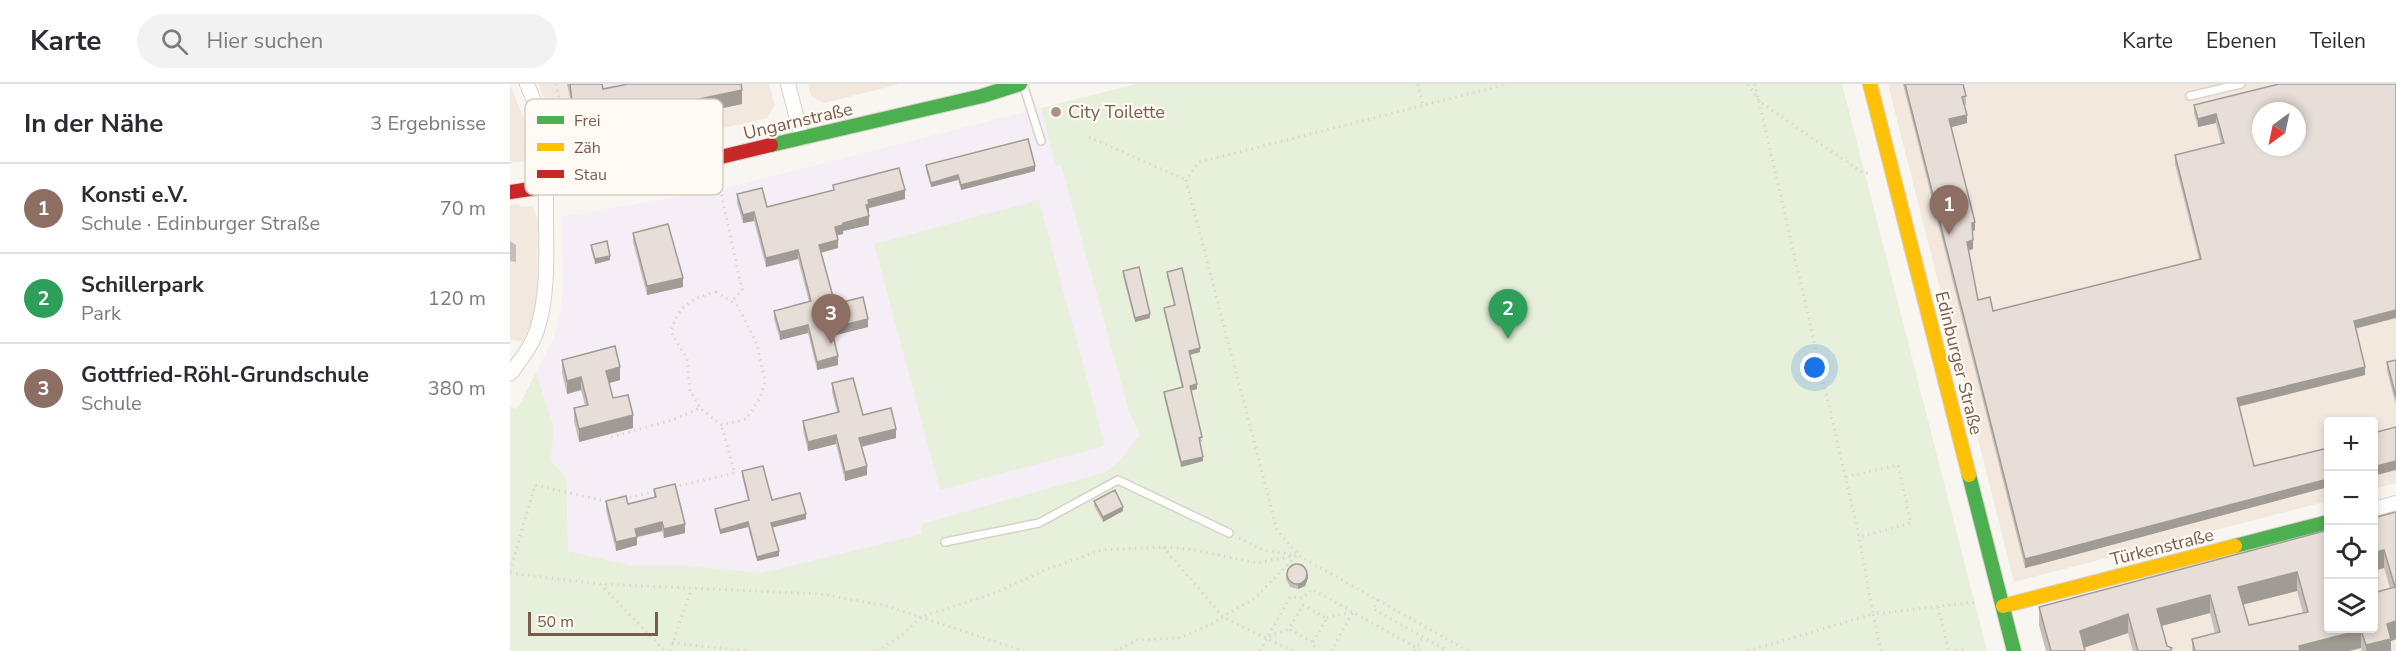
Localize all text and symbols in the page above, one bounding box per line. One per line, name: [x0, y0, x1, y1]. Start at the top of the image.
search box: [137, 14, 557, 68]
text: Karte: [30, 22, 101, 60]
icon: search: [158, 25, 191, 58]
text: Hier suchen: [206, 26, 323, 56]
text: Karte: [2122, 27, 2173, 55]
text: Ebenen: [2206, 27, 2277, 55]
text: Teilen: [2310, 27, 2366, 55]
street label: Ungarnstraße: [741, 97, 855, 145]
legend: [525, 99, 723, 195]
place label: City Toilette: [1068, 100, 1165, 124]
north arrow: [2252, 102, 2306, 156]
marker: City Toilette: [1049, 105, 1063, 119]
text: In der Nähe: [24, 106, 163, 141]
text: 3 Ergebnisse: [370, 110, 486, 137]
text: Frei: [574, 110, 600, 132]
text: Zäh: [574, 137, 601, 159]
text: Stau: [574, 164, 607, 186]
text: Konsti e.V.: [81, 180, 188, 210]
pin: 1: [1930, 186, 1968, 235]
text: 1: [38, 195, 50, 222]
text: 70 m: [440, 195, 486, 222]
text: Schule · Edinburger Straße: [81, 210, 320, 237]
text: Schillerpark: [81, 270, 204, 300]
text: 2: [38, 285, 50, 312]
text: 120 m: [428, 285, 486, 312]
street label: Edinburger Straße: [1930, 289, 1988, 437]
pin: 2: [1488, 290, 1528, 339]
pin: 3: [812, 294, 850, 344]
text: Park: [81, 300, 121, 327]
your location: [1800, 353, 1829, 382]
text: Gottfried-Röhl-Grundschule: [81, 360, 369, 390]
text: 3: [38, 375, 50, 402]
text: 380 m: [428, 375, 486, 402]
text: Schule: [81, 390, 142, 417]
map controls: [2324, 417, 2378, 633]
button: +: [2324, 417, 2378, 471]
button: −: [2324, 471, 2378, 525]
street label: Türkenstraße: [2108, 523, 2216, 571]
button: locate: [2324, 525, 2378, 579]
button: layers: [2324, 579, 2378, 633]
scale bar: [528, 609, 658, 636]
text: 50 m: [537, 611, 574, 633]

